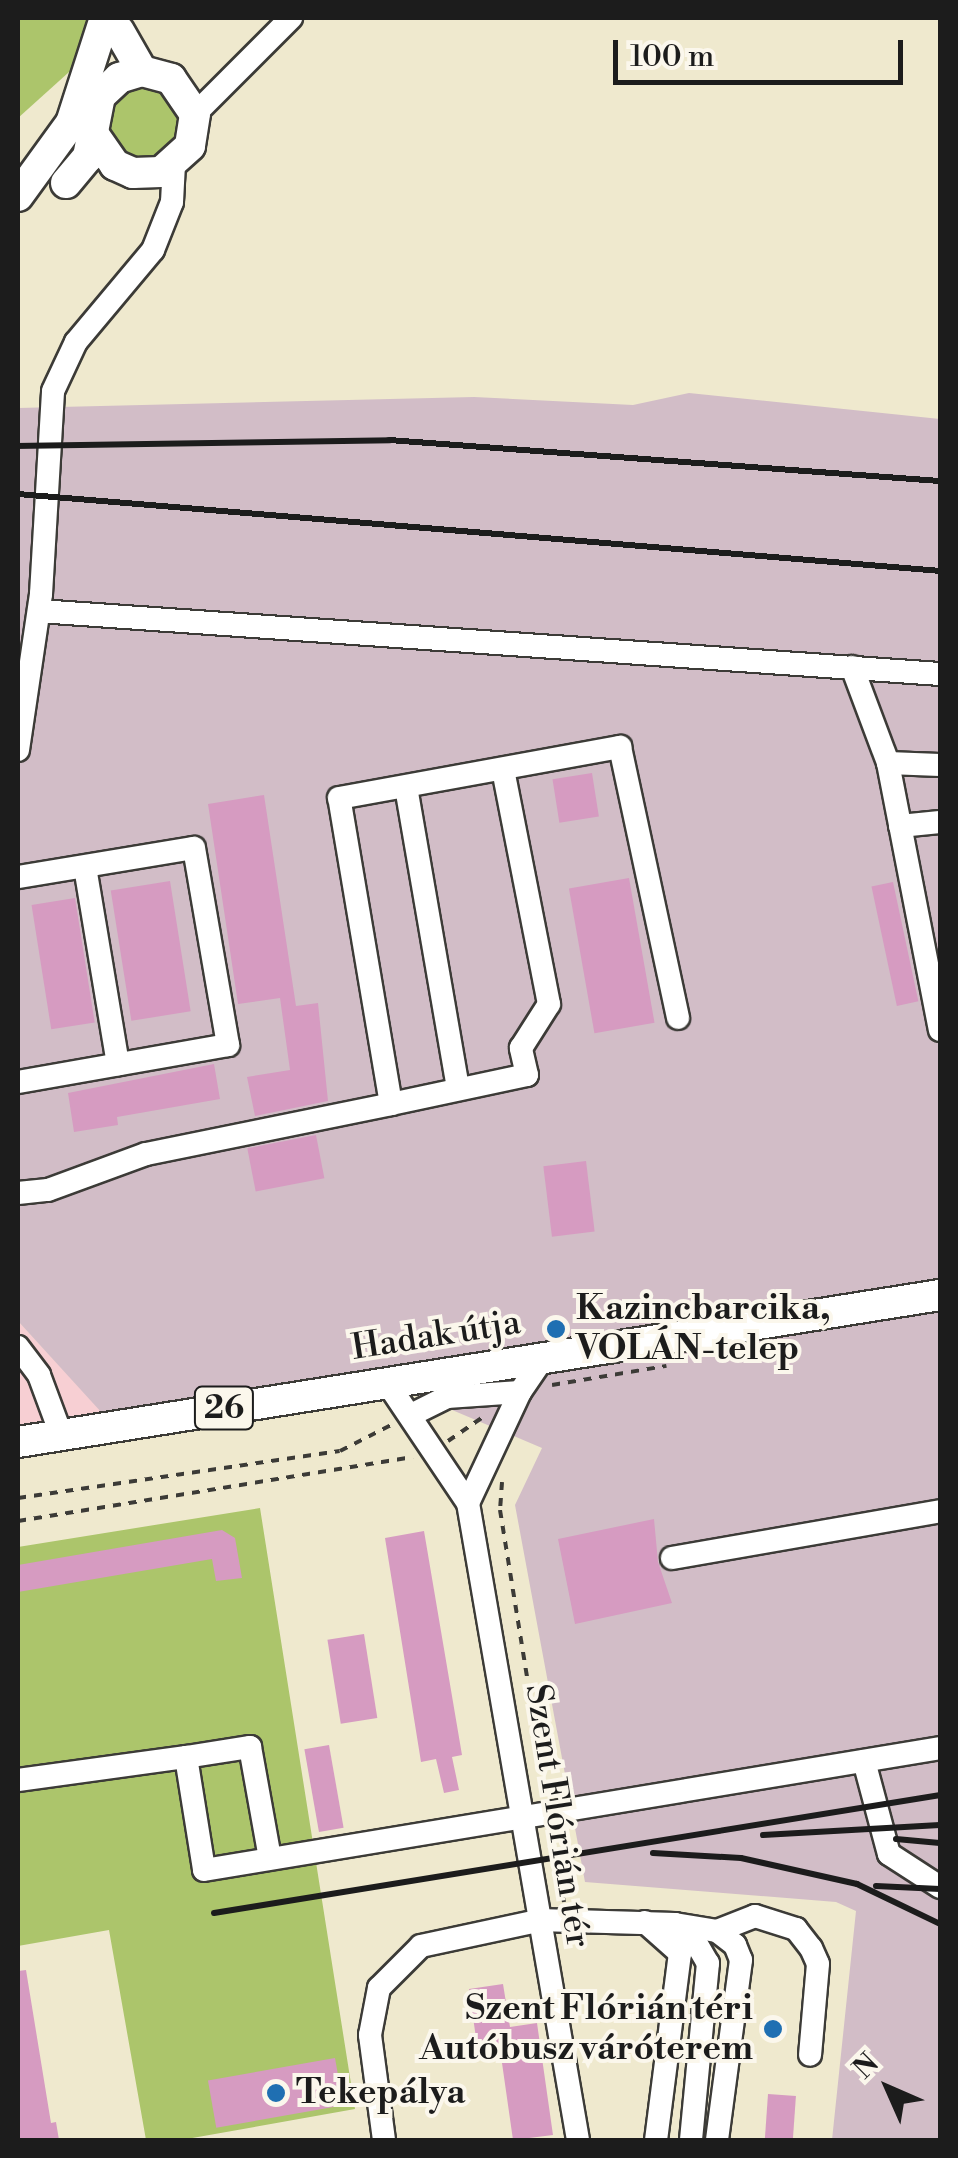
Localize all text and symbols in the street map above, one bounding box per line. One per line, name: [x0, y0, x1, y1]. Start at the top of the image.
scale bar: [618, 20, 908, 82]
text: 100 m: [630, 38, 714, 76]
place label: Kazincbarcika, VOLÁN-telep: [576, 1288, 831, 1370]
street label: Hadak útja: [349, 1302, 523, 1370]
marker: Kazincbarcika, VOLÁN-telep: [545, 1318, 567, 1340]
road number: 26: [192, 1381, 256, 1435]
street label: Szent Flórián tér: [515, 1681, 599, 1951]
place label: Szent Flórián téri Autóbusz váróterem: [419, 1988, 753, 2070]
marker: Szent Flórián téri Autóbusz váróterem: [762, 2018, 784, 2040]
north arrow: [838, 2038, 938, 2138]
text: N: [846, 2046, 887, 2087]
place label: Tekepálya: [296, 2072, 466, 2114]
marker: Tekepálya: [265, 2082, 287, 2104]

